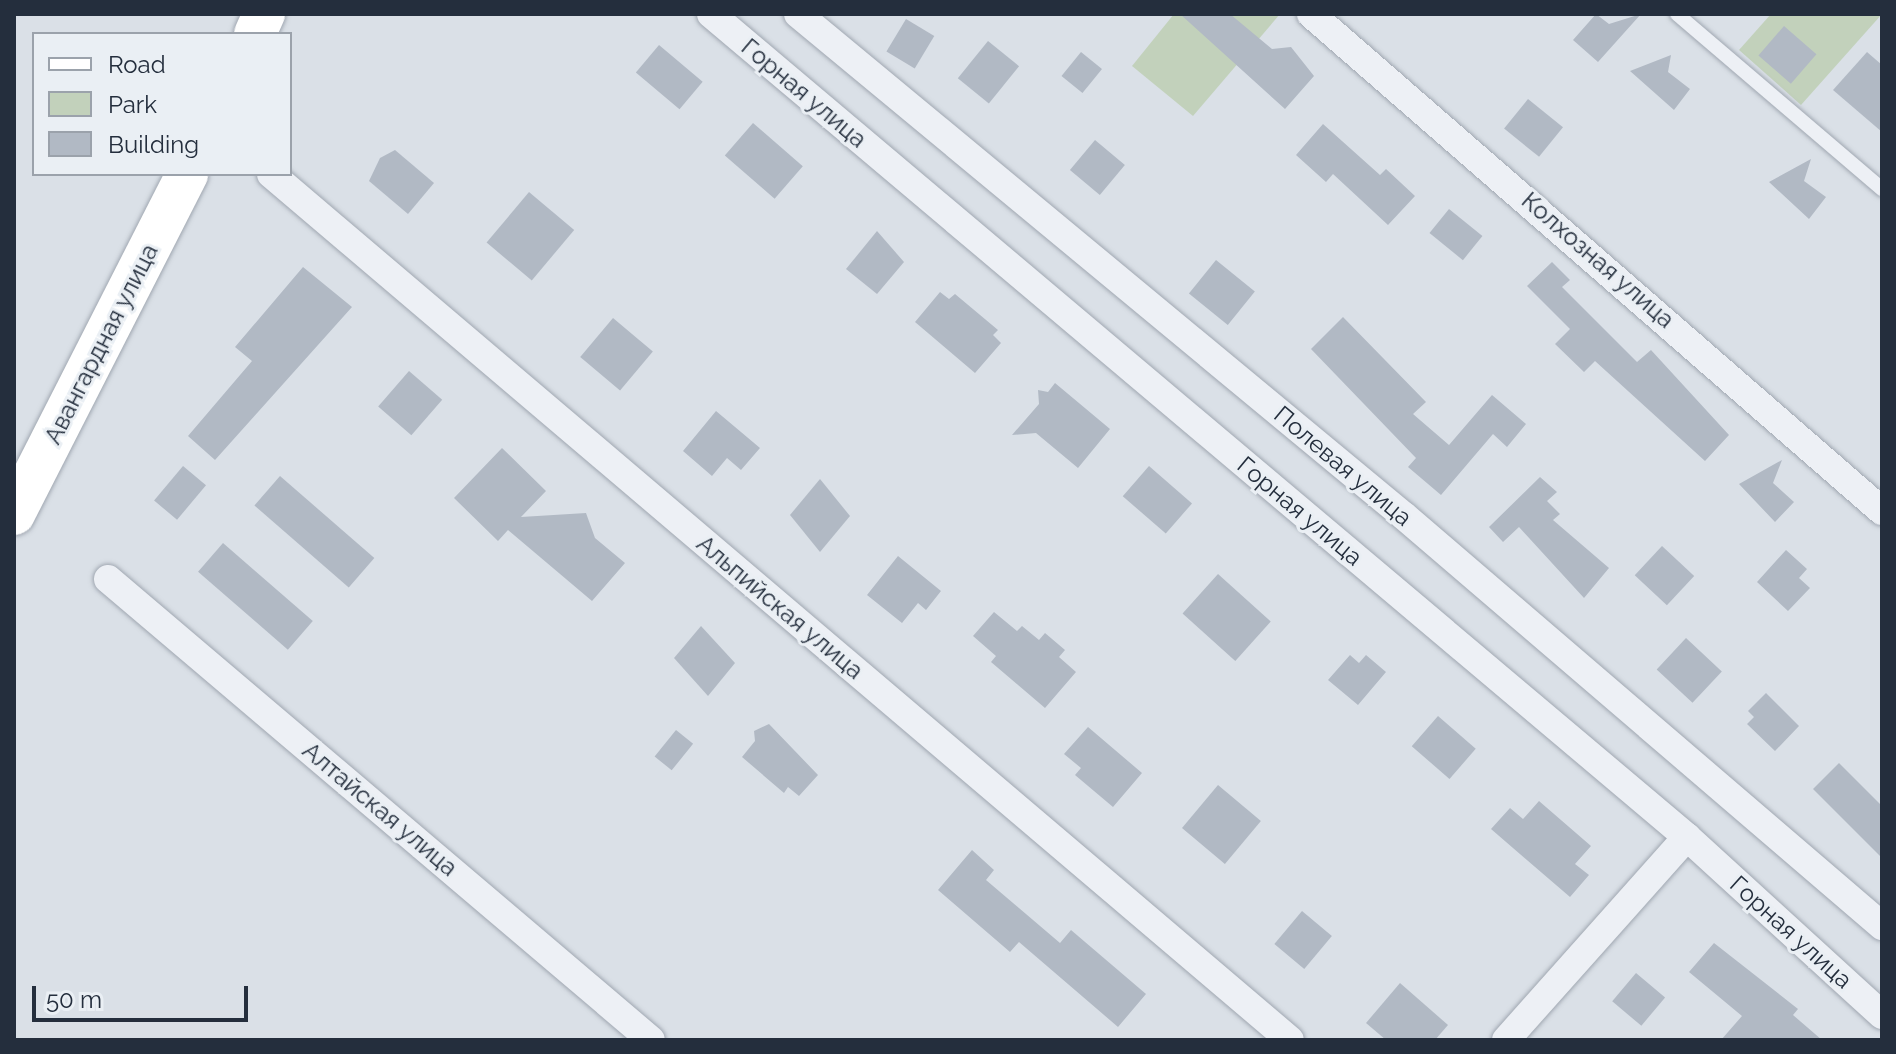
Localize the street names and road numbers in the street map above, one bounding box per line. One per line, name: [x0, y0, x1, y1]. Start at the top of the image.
street label: Горная улица: [735, 32, 873, 154]
street label: Колхозная улица: [1516, 186, 1680, 334]
street label: Авангардная улица: [38, 239, 164, 449]
street label: Полевая улица: [1268, 400, 1418, 532]
street label: Горная улица: [1231, 450, 1369, 572]
street label: Альпийская улица: [691, 529, 869, 685]
street label: Алтайская улица: [297, 736, 463, 882]
street label: Горная улица: [1724, 869, 1858, 995]

